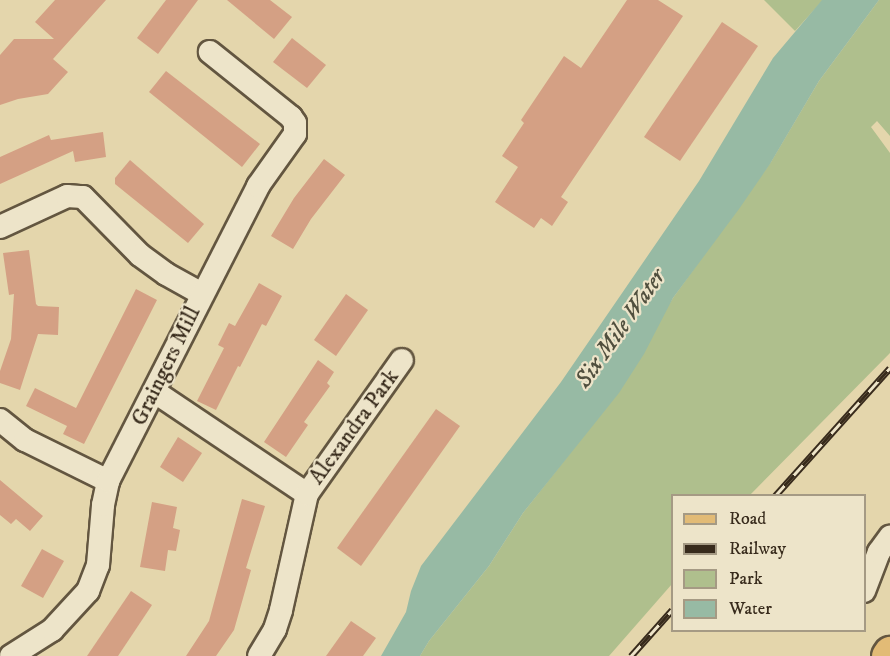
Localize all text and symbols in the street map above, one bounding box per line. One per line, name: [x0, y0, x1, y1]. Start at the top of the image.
water label: Six Mile Water: [570, 264, 672, 394]
street label: Graingers Mill: [126, 302, 206, 430]
street label: Alexandra Park: [303, 364, 405, 490]
legend: [671, 494, 866, 632]
text: Road: [729, 508, 766, 530]
text: Railway: [729, 538, 786, 560]
text: Park: [729, 568, 763, 590]
text: Water: [729, 598, 772, 620]

